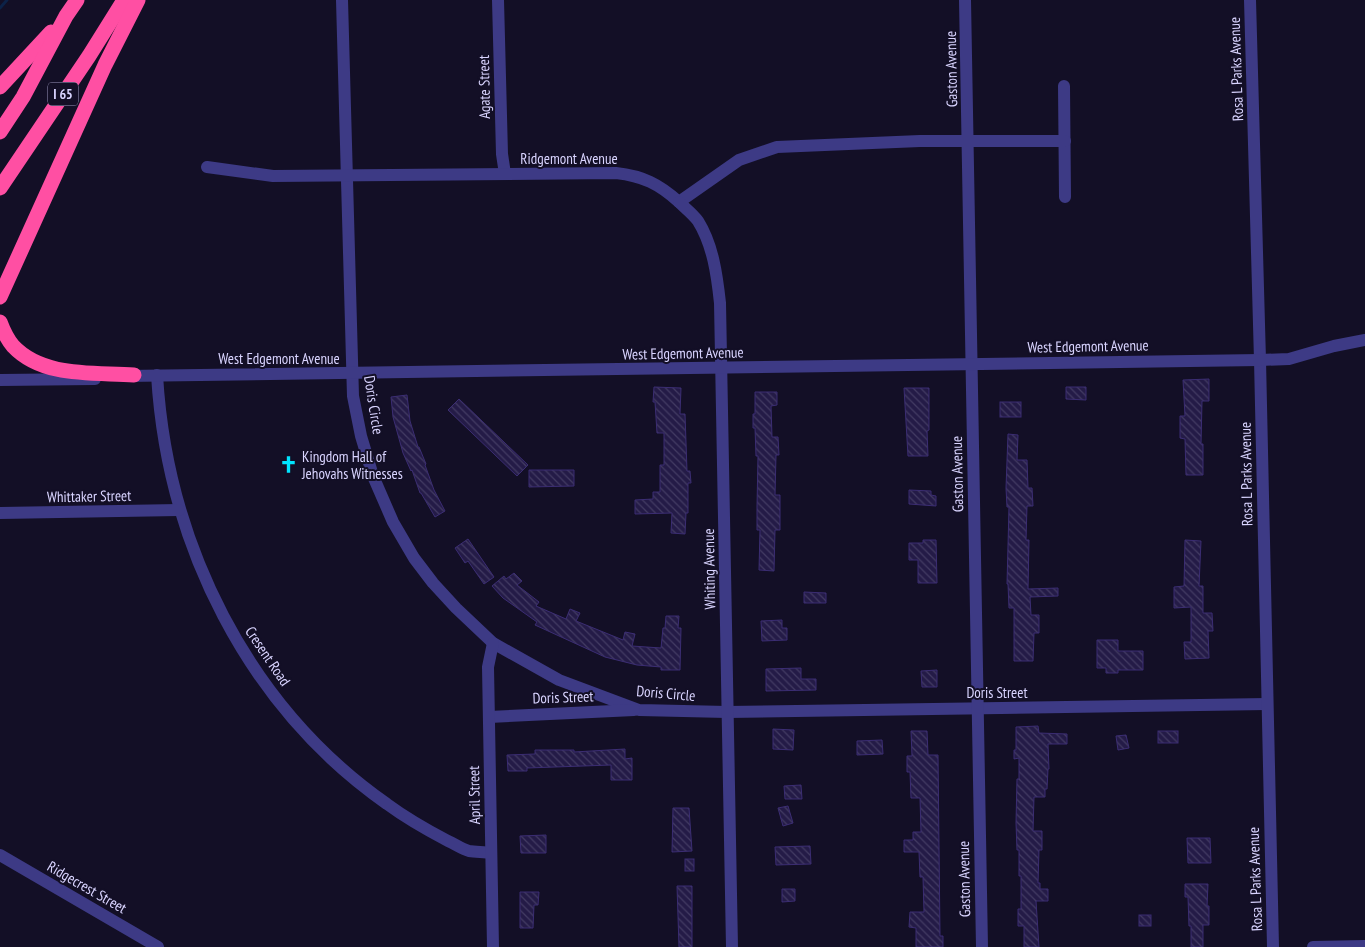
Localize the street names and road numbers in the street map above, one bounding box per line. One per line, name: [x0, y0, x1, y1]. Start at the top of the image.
street label: Rosa L Parks Avenue: [1225, 17, 1247, 121]
street label: Gaston Avenue: [941, 31, 961, 107]
street label: Agate Street: [474, 55, 494, 119]
road number: I 65: [48, 82, 78, 106]
street label: Ridgemont Avenue: [520, 149, 618, 168]
street label: West Edgemont Avenue: [1027, 335, 1149, 357]
street label: West Edgemont Avenue: [622, 342, 744, 364]
street label: West Edgemont Avenue: [218, 349, 340, 368]
street label: Doris Circle: [360, 374, 388, 436]
street label: Rosa L Parks Avenue: [1236, 422, 1256, 526]
street label: Gaston Avenue: [947, 436, 967, 512]
street label: Whittaker Street: [47, 486, 131, 506]
street label: Whiting Avenue: [699, 528, 719, 610]
street label: Cresent Road: [241, 623, 295, 689]
street label: Doris Circle: [636, 681, 696, 705]
street label: Doris Street: [966, 683, 1028, 702]
street label: Doris Street: [532, 686, 594, 708]
street label: April Street: [464, 765, 484, 825]
street label: Rosa L Parks Avenue: [1244, 827, 1266, 931]
street label: Gaston Avenue: [954, 841, 974, 917]
street label: Ridgecrest Street: [44, 857, 130, 917]

